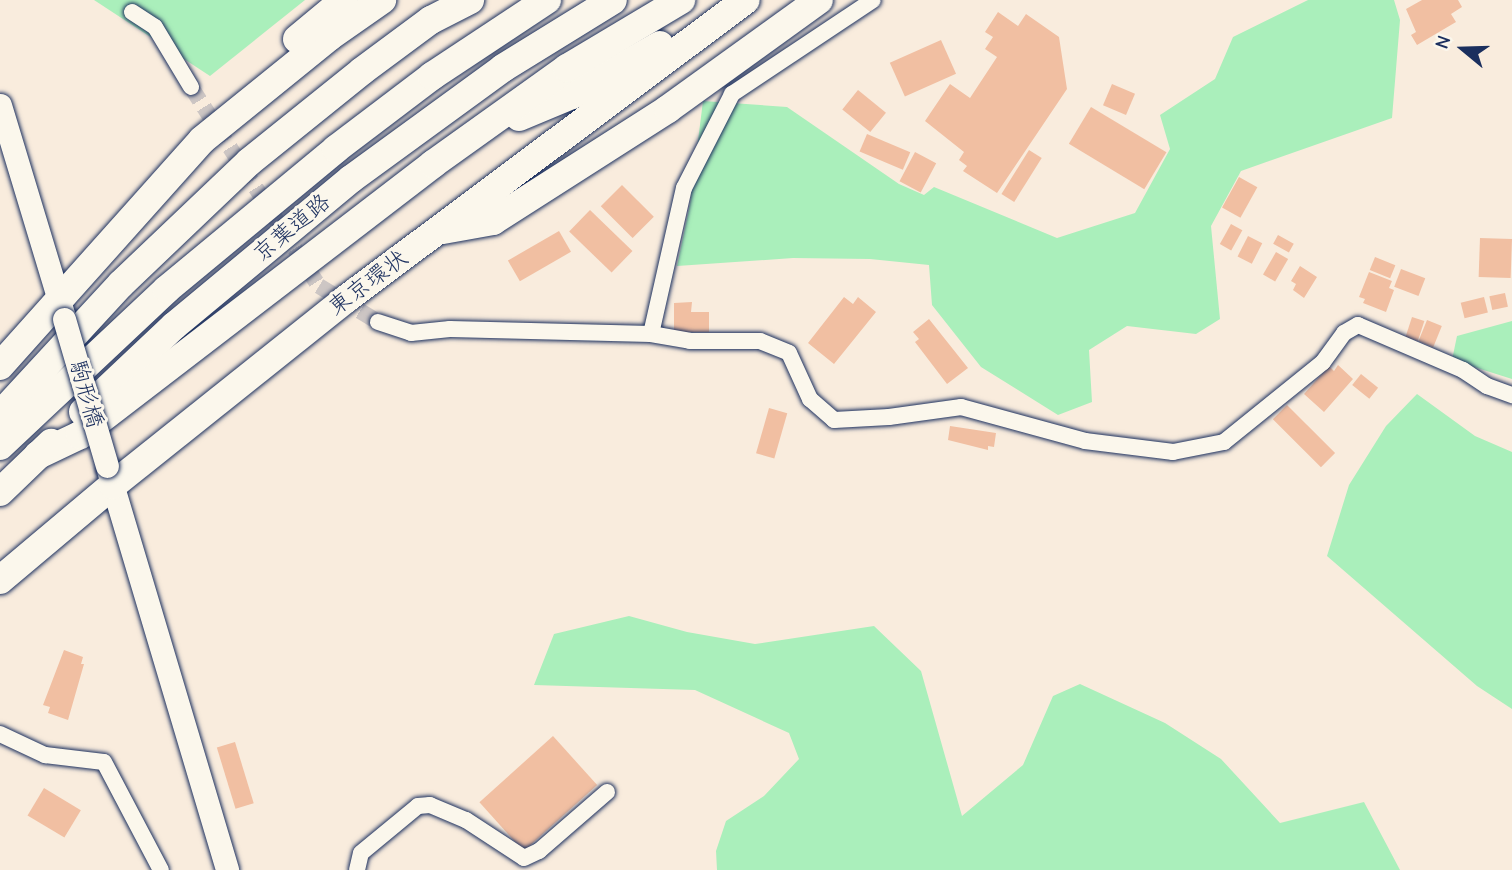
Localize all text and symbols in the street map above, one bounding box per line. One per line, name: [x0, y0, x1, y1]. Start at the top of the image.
north arrow: [1428, 14, 1498, 84]
text: N: [1431, 33, 1456, 52]
street label: 京葉道路: [248, 188, 336, 268]
street label: 東京環状: [323, 244, 413, 322]
street label: 駒形橋: [63, 357, 109, 431]

